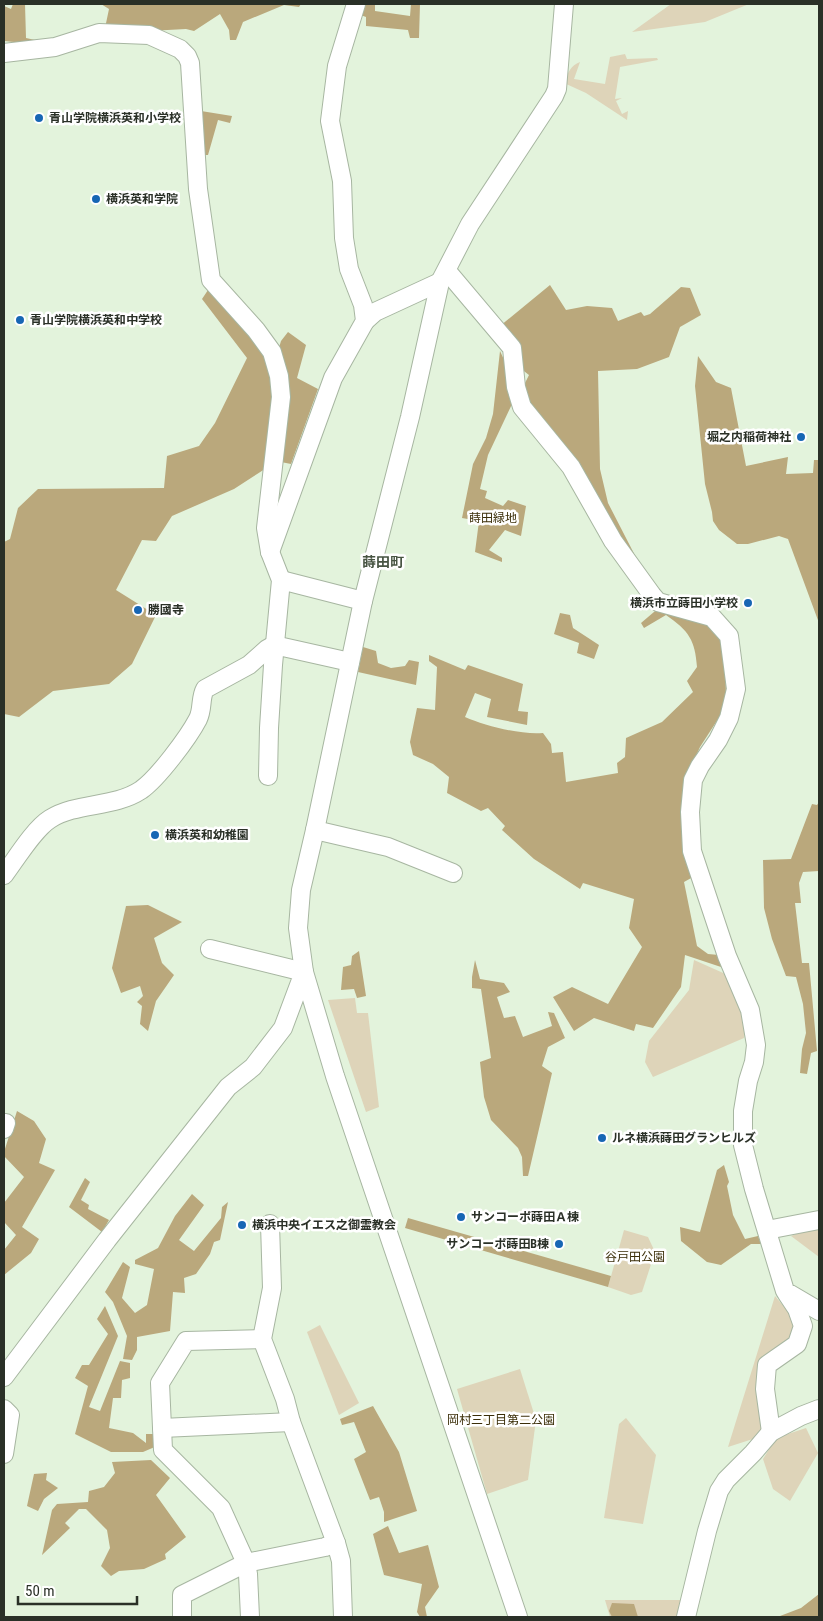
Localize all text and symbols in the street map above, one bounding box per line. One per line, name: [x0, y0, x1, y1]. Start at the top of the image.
place label: 青山学院横浜英和小学校: [49, 111, 181, 125]
marker: 青山学院横浜英和小学校: [33, 112, 45, 124]
place label: 横浜英和学院: [106, 192, 178, 206]
marker: 横浜英和学院: [90, 193, 102, 205]
place label: 青山学院横浜英和中学校: [30, 313, 162, 327]
marker: 青山学院横浜英和中学校: [14, 314, 26, 326]
place label: 堀之内稲荷神社: [707, 430, 791, 444]
marker: 堀之内稲荷神社: [795, 431, 807, 443]
park label: 蒔田緑地: [469, 511, 517, 525]
district label: 蒔田町: [362, 554, 404, 570]
place label: 横浜市立蒔田小学校: [630, 596, 738, 610]
marker: 横浜市立蒔田小学校: [742, 597, 754, 609]
place label: 勝國寺: [148, 603, 184, 617]
marker: 勝國寺: [132, 604, 144, 616]
place label: 横浜英和幼稚園: [165, 828, 249, 842]
marker: 横浜英和幼稚園: [149, 829, 161, 841]
place label: ルネ横浜蒔田グランヒルズ: [612, 1131, 756, 1145]
marker: ルネ横浜蒔田グランヒルズ: [596, 1132, 608, 1144]
place label: サンコーポ蒔田Ａ棟: [471, 1210, 579, 1224]
marker: サンコーポ蒔田Ａ棟: [455, 1211, 467, 1223]
place label: 横浜中央イエス之御霊教会: [252, 1218, 396, 1232]
marker: 横浜中央イエス之御霊教会: [236, 1219, 248, 1231]
place label: サンコーポ蒔田B棟: [446, 1237, 549, 1251]
marker: サンコーポ蒔田B棟: [553, 1238, 565, 1250]
park label: 谷戸田公園: [605, 1250, 665, 1264]
park label: 岡村三丁目第二公園: [447, 1413, 555, 1427]
scale bar: [18, 1574, 136, 1606]
text: 50 m: [25, 1582, 55, 1600]

